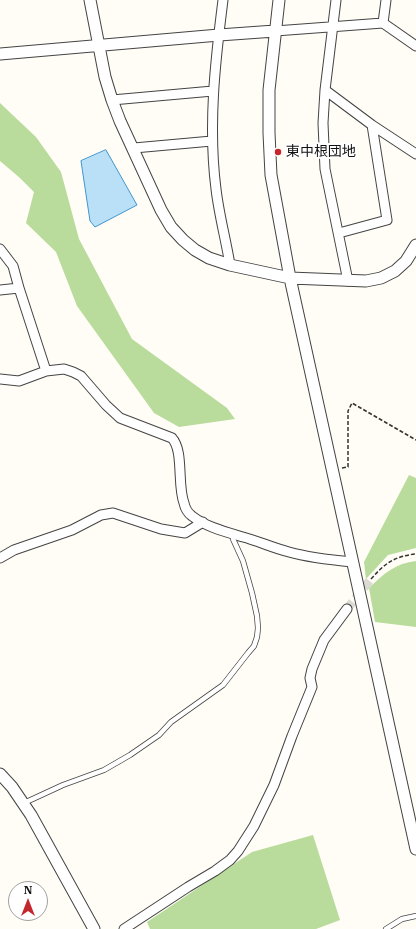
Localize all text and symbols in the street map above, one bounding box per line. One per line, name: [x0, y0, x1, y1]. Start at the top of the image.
place label: 東中根団地: [286, 144, 356, 160]
marker: 東中根団地: [273, 147, 283, 157]
north arrow: [8, 881, 48, 921]
text: N: [24, 883, 32, 897]

